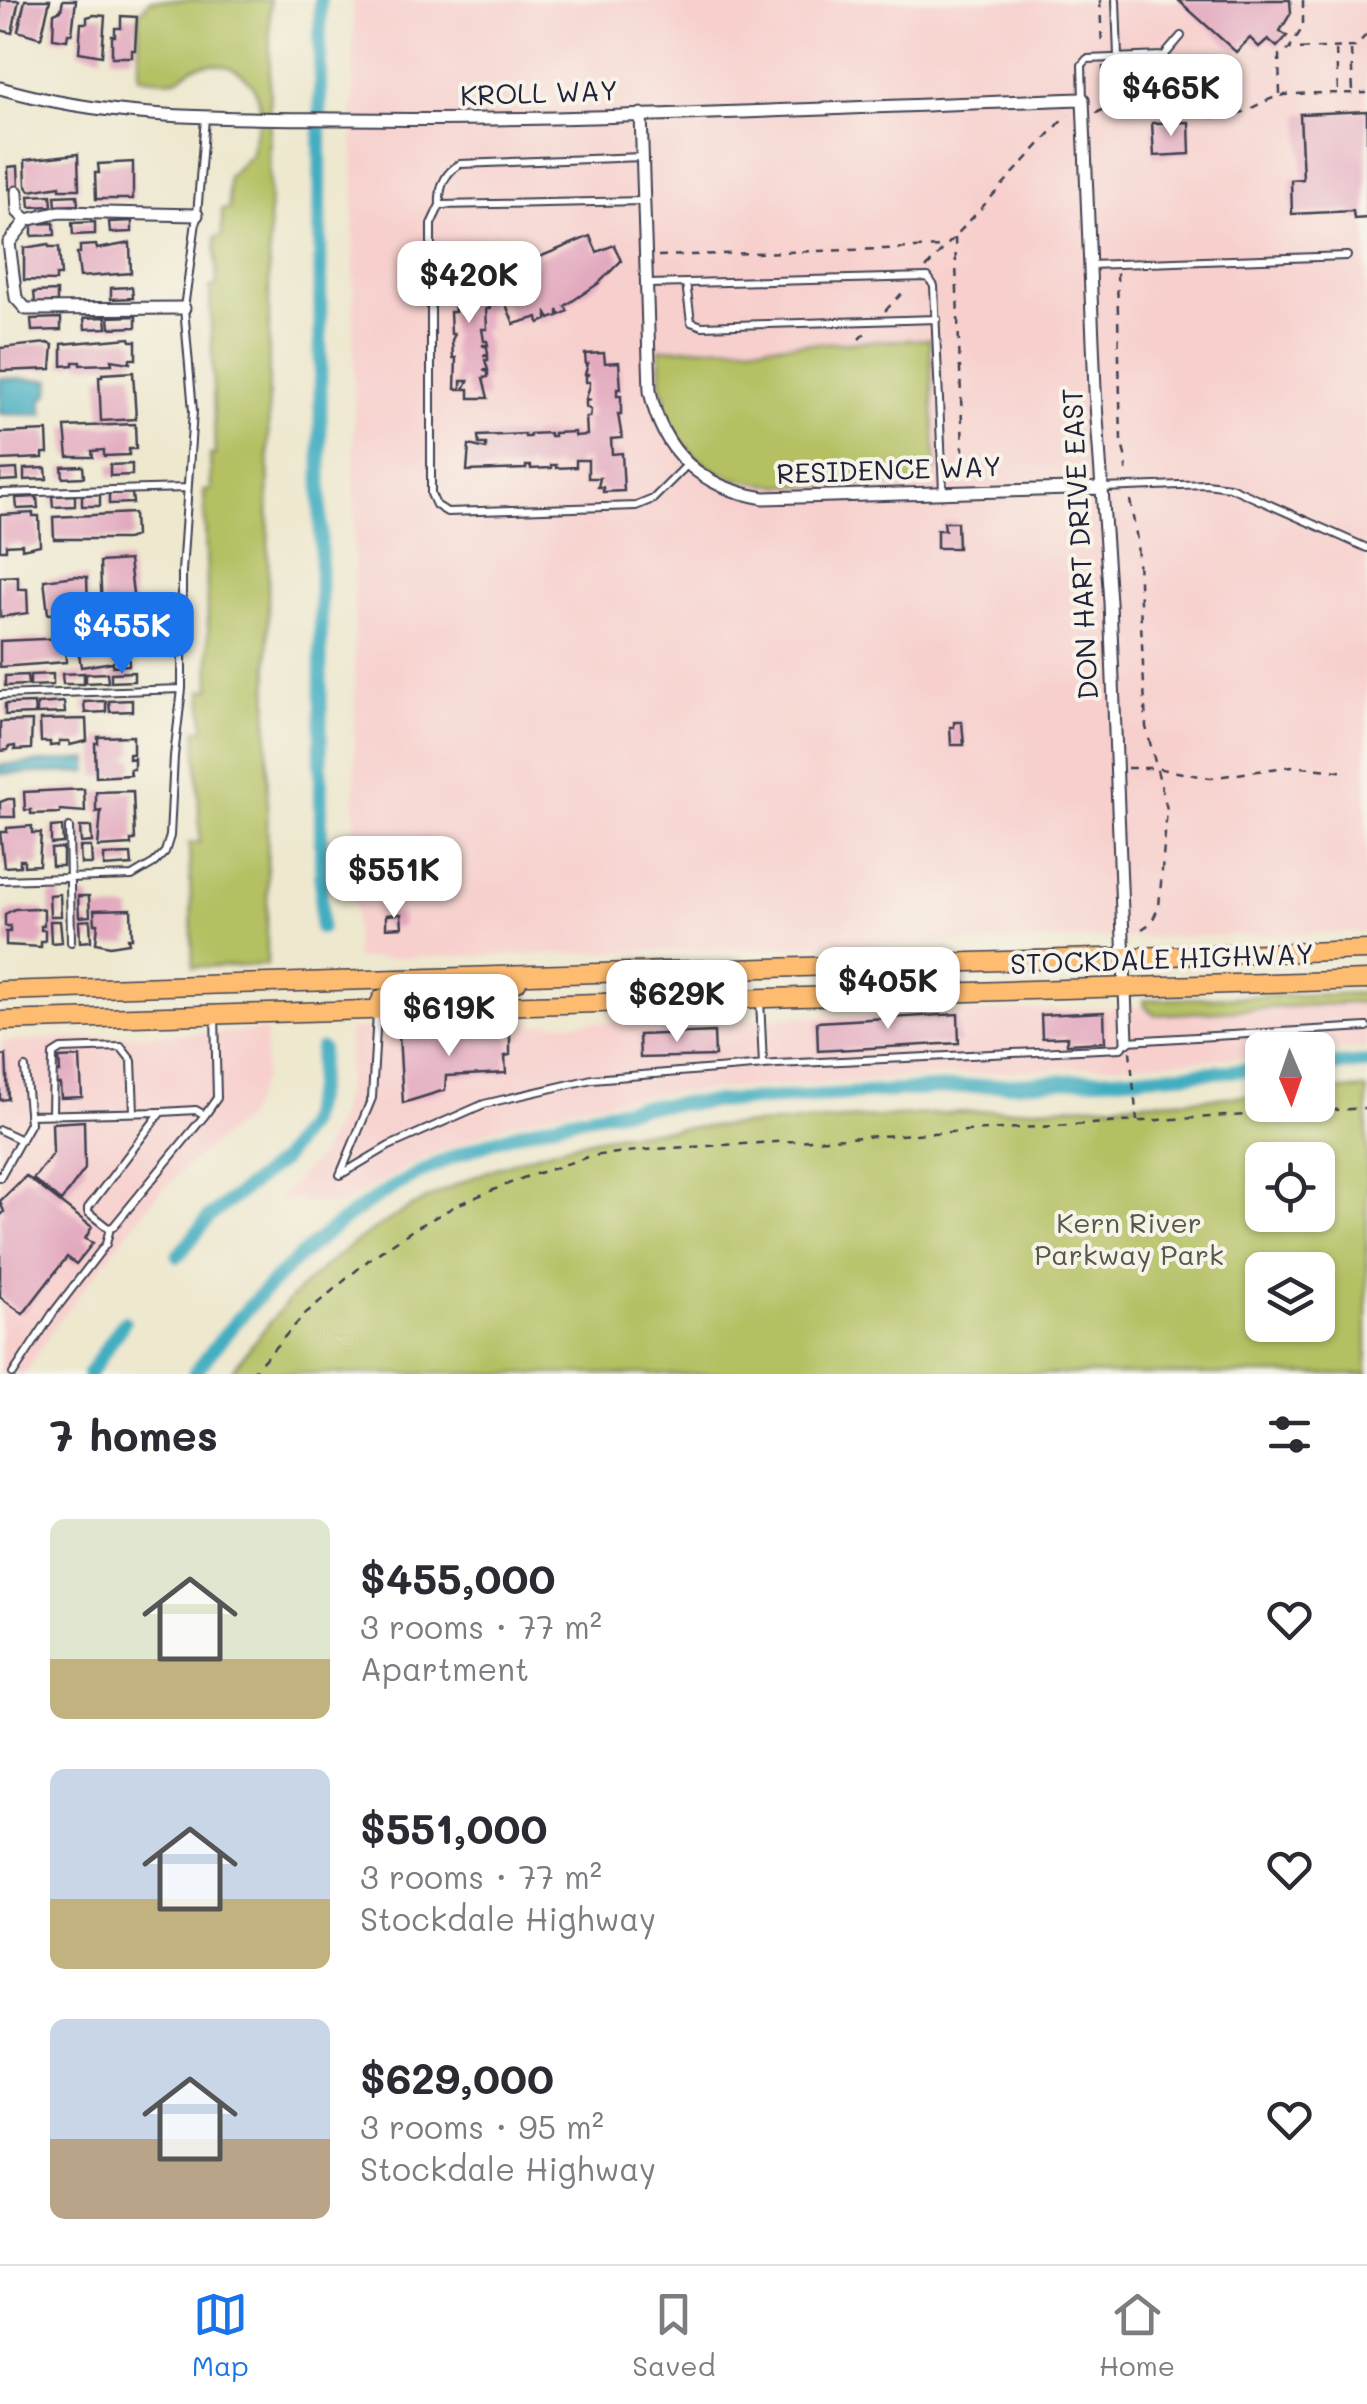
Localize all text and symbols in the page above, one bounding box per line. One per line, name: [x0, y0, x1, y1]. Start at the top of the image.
pin: $465K: [1101, 54, 1241, 139]
text: $465K: [1121, 65, 1221, 107]
street label: KROLL WAY: [459, 71, 619, 113]
pin: $420K: [399, 241, 539, 326]
text: $420K: [419, 252, 519, 294]
street label: DON HART DRIVE EAST: [1053, 387, 1105, 701]
street label: RESIDENCE WAY: [776, 447, 1002, 491]
pin: $455K: [52, 592, 192, 677]
text: $455K: [73, 603, 171, 645]
pin: $551K: [324, 836, 464, 921]
text: $551K: [348, 847, 440, 889]
street label: STOCKDALE HIGHWAY: [1009, 935, 1315, 981]
pin: $405K: [818, 947, 958, 1032]
text: $405K: [838, 958, 938, 1000]
pin: $629K: [607, 960, 747, 1045]
text: $629K: [628, 971, 726, 1013]
pin: $619K: [379, 974, 519, 1059]
text: $619K: [402, 985, 496, 1027]
north arrow: [1245, 1032, 1335, 1122]
map controls: [1245, 1032, 1335, 1342]
button: locate: [1245, 1142, 1335, 1232]
park label: Kern River Parkway Park: [1034, 1204, 1224, 1272]
button: layers: [1245, 1252, 1335, 1342]
text: 7 homes: [50, 1407, 218, 1462]
icon: filters: [1262, 1407, 1317, 1462]
text: $455,000: [360, 1550, 556, 1605]
icon: home: [130, 1559, 250, 1679]
icon: heart: [1262, 1592, 1317, 1647]
text: 3 rooms · 77 m²: [360, 1605, 602, 1647]
text: Apartment: [360, 1647, 529, 1689]
text: $551,000: [360, 1800, 548, 1855]
icon: home: [130, 1809, 250, 1929]
icon: heart: [1262, 1842, 1317, 1897]
text: 3 rooms · 77 m²: [360, 1855, 602, 1897]
text: Stockdale Highway: [360, 1897, 656, 1939]
text: $629,000: [360, 2050, 554, 2105]
icon: home: [130, 2059, 250, 2179]
icon: heart: [1262, 2092, 1317, 2147]
text: 3 rooms · 95 m²: [360, 2105, 604, 2147]
text: Stockdale Highway: [360, 2147, 656, 2189]
tab: Map: [192, 2287, 249, 2383]
tab: Saved: [632, 2287, 715, 2383]
tab: Home: [1099, 2287, 1175, 2383]

